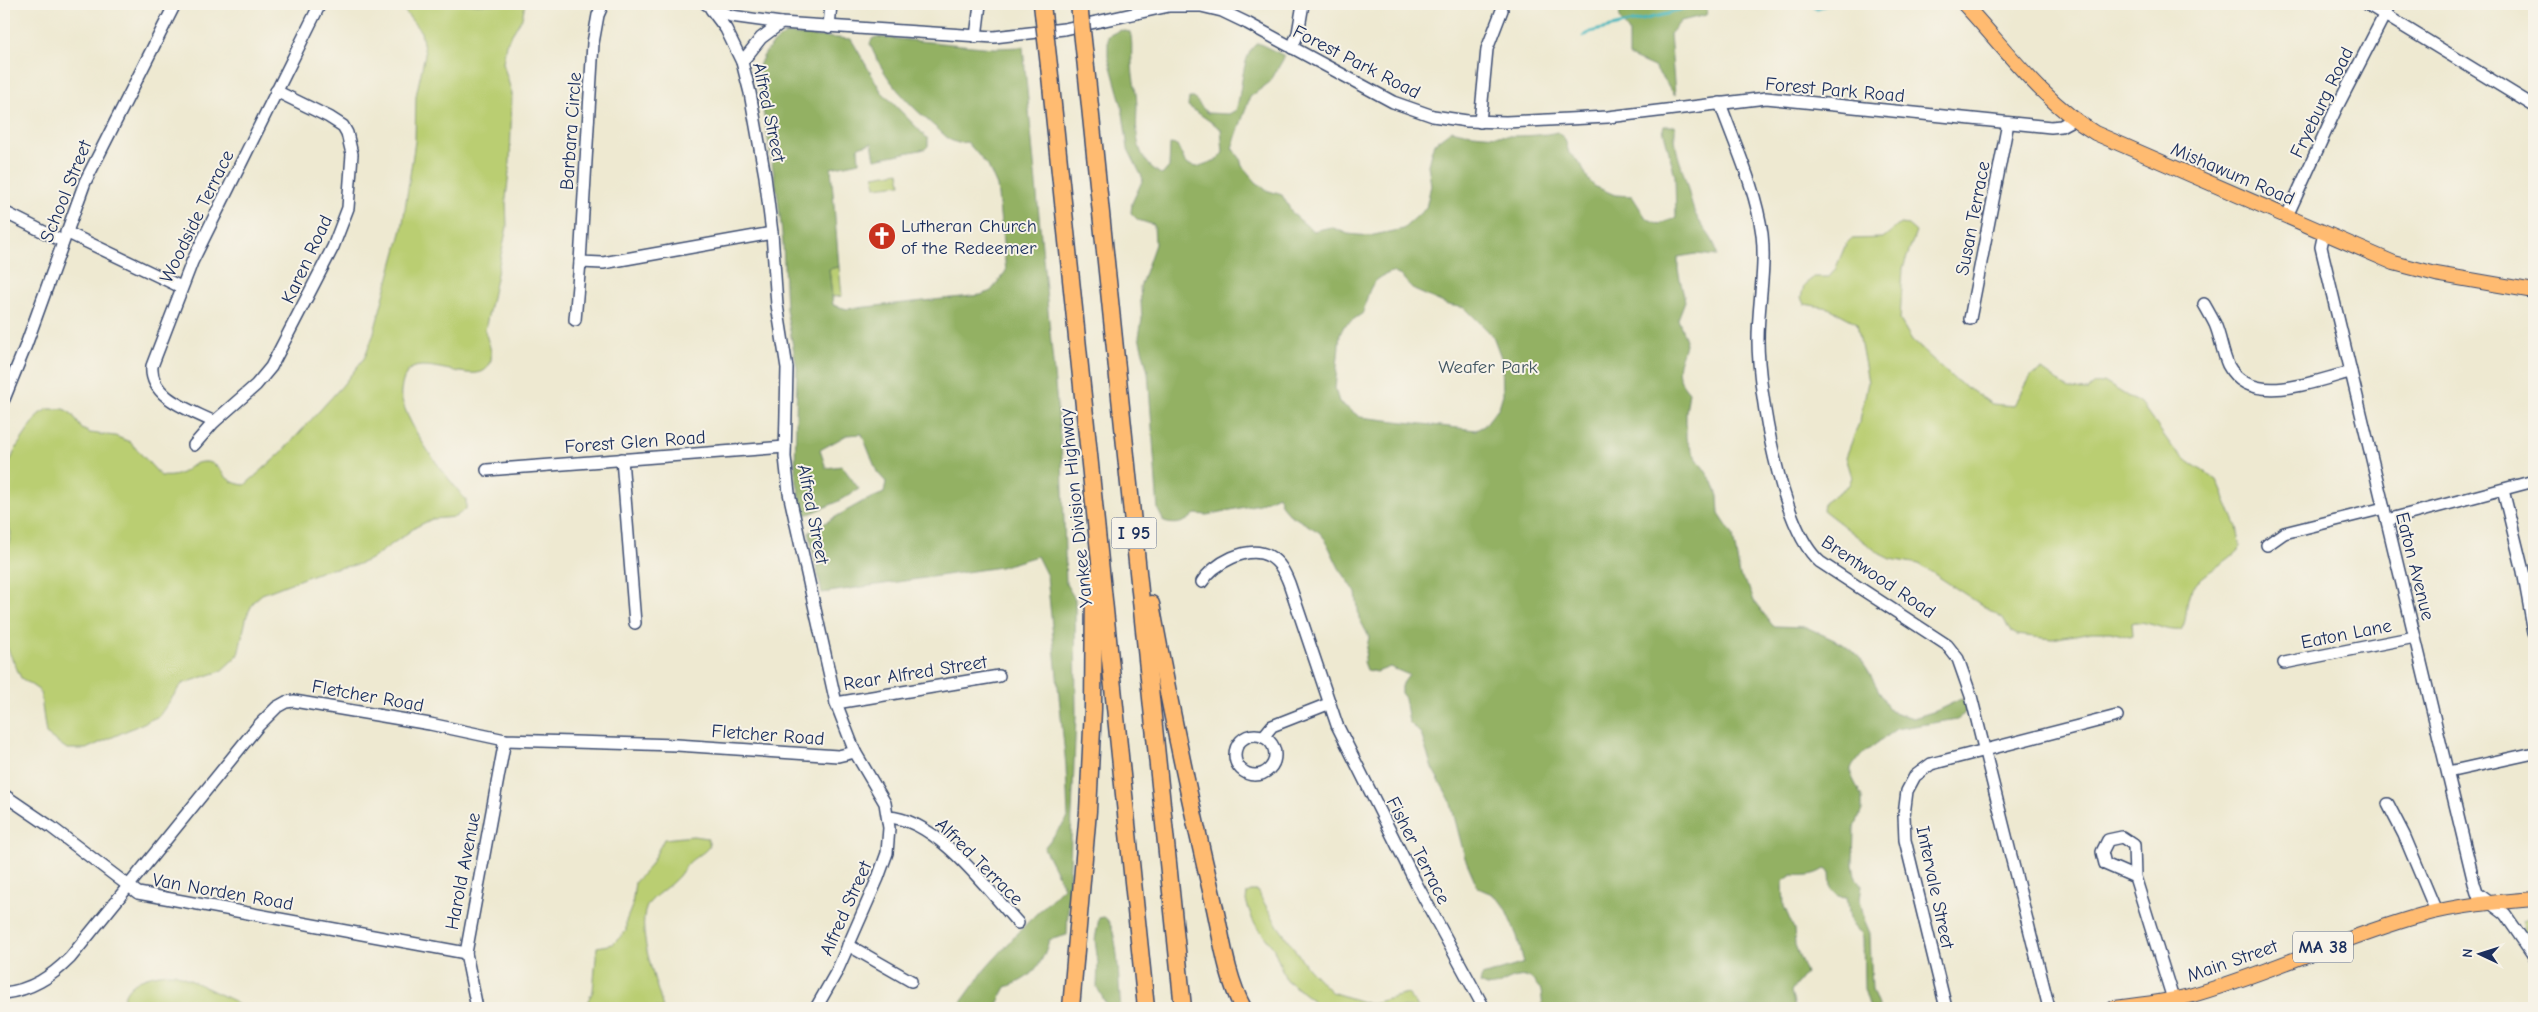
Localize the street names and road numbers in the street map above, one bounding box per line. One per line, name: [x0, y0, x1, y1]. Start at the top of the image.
street label: Forest Park Road: [1289, 20, 1424, 103]
street label: Fryeburg Road: [2286, 43, 2358, 161]
street label: Alfred Street: [748, 60, 790, 165]
street label: Barbara Circle: [556, 71, 586, 191]
street label: Forest Park Road: [1764, 73, 1906, 107]
street label: School Street: [35, 137, 97, 246]
street label: Mishawum Road: [2167, 138, 2298, 210]
street label: Woodside Terrace: [155, 146, 239, 287]
street label: Susan Terrace: [1951, 159, 1995, 277]
street label: Karen Road: [277, 212, 337, 307]
street label: Yankee Division Highway: [1055, 407, 1097, 608]
street label: Forest Glen Road: [564, 426, 706, 458]
street label: Alfred Street: [793, 462, 834, 567]
street label: Eaton Avenue: [2391, 510, 2439, 623]
road number: I 95: [1112, 518, 1156, 548]
street label: Brentwood Road: [1817, 531, 1940, 623]
street label: Eaton Lane: [2299, 614, 2393, 654]
street label: Rear Alfred Street: [842, 651, 989, 695]
street label: Fletcher Road: [310, 675, 426, 717]
street label: Fletcher Road: [711, 720, 825, 750]
street label: Fisher Terrace: [1382, 793, 1455, 908]
street label: Harold Avenue: [441, 811, 485, 932]
street label: Alfred Terrace: [931, 813, 1028, 910]
street label: Intervale Street: [1911, 824, 1959, 951]
street label: Alfred Street: [815, 857, 877, 959]
street label: Van Norden Road: [151, 869, 295, 915]
road number: MA 38: [2293, 932, 2353, 962]
street label: Main Street: [2184, 935, 2281, 987]

